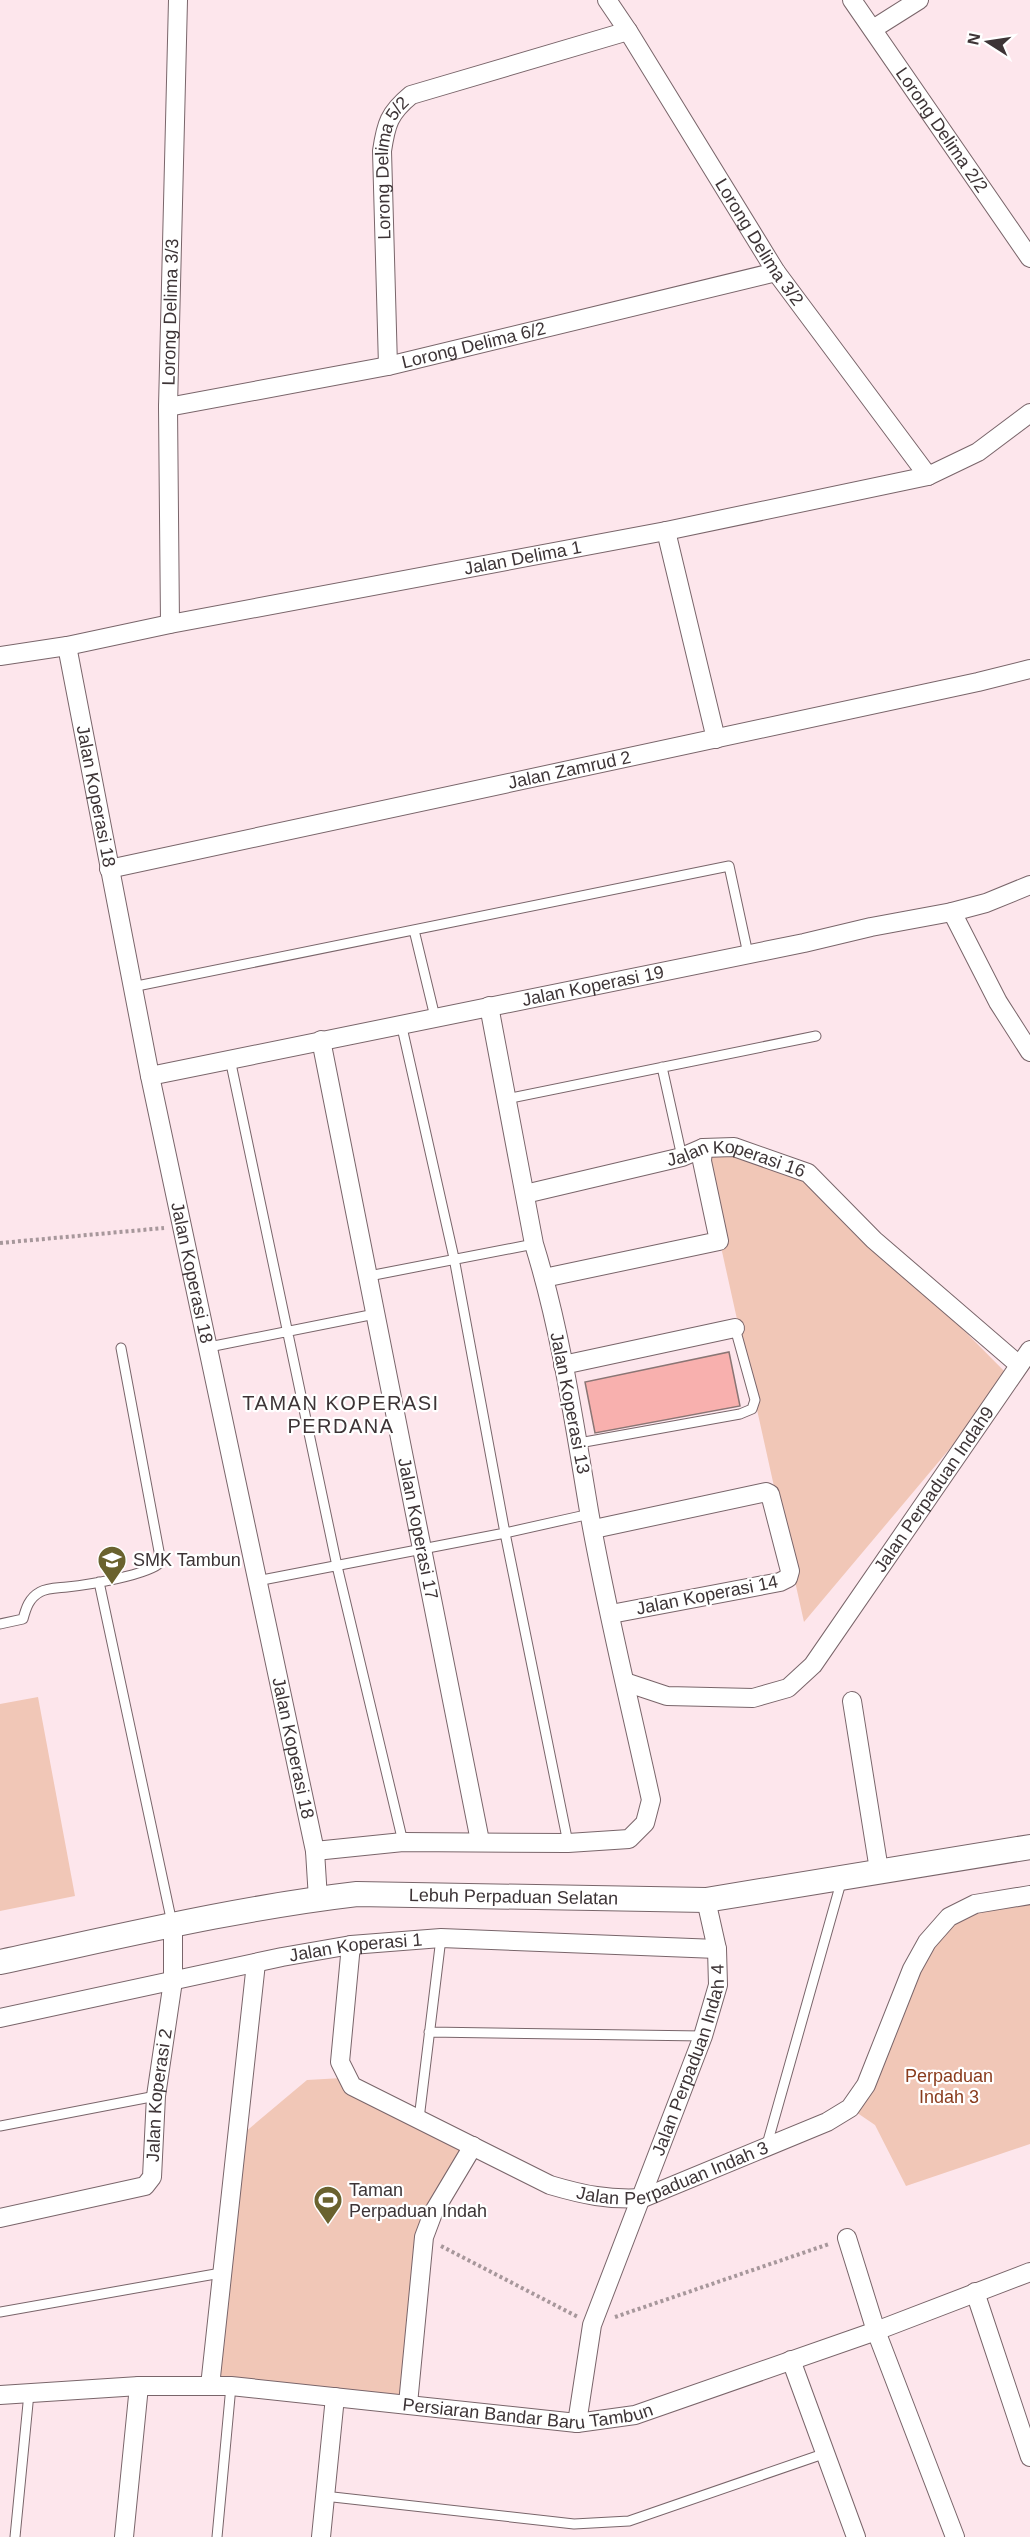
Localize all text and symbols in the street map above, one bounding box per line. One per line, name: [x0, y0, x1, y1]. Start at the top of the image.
north arrow: [958, 12, 1018, 72]
text: N: [964, 32, 983, 46]
street label: Lorong Delima 2/2: [892, 64, 992, 196]
street label: Lorong Delima 5/2: [372, 92, 413, 240]
street label: Lorong Delima 3/2: [711, 175, 808, 310]
street label: Lorong Delima 3/3: [159, 238, 182, 386]
street label: Lorong Delima 6/2: [400, 318, 548, 372]
street label: Jalan Delima 1: [462, 537, 583, 579]
street label: Jalan Koperasi 18: [73, 724, 119, 869]
street label: Jalan Zamrud 2: [506, 747, 633, 793]
street label: Jalan Koperasi 19: [520, 962, 666, 1010]
street label: Jalan Koperasi 16: [665, 1137, 808, 1181]
street label: Jalan Koperasi 18: [167, 1200, 217, 1345]
street label: Jalan Koperasi 13: [546, 1330, 594, 1476]
district label: TAMAN KOPERASI PERDANA: [242, 1392, 440, 1437]
street label: Jalan Perpaduan Indah9: [870, 1403, 998, 1576]
street label: Jalan Koperasi 17: [394, 1456, 442, 1601]
school or university icon: SMK Tambun: [96, 1544, 128, 1586]
place label: SMK Tambun: [133, 1550, 241, 1570]
street label: Jalan Koperasi 14: [634, 1571, 780, 1619]
street label: Jalan Koperasi 18: [268, 1675, 318, 1821]
street label: Lebuh Perpaduan Selatan: [409, 1885, 618, 1908]
street label: Jalan Koperasi 1: [288, 1929, 423, 1966]
street label: Jalan Perpaduan Indah 4: [648, 1964, 728, 2158]
street label: Jalan Koperasi 2: [143, 2027, 176, 2162]
park label: Perpaduan Indah 3: [905, 2066, 993, 2107]
street label: Jalan Perpaduan Indah 3: [575, 2137, 771, 2208]
place label: Taman Perpaduan Indah: [349, 2180, 487, 2221]
sports icon: Taman Perpaduan Indah: [312, 2184, 344, 2226]
street label: Persiaran Bandar Baru Tambun: [402, 2394, 655, 2433]

